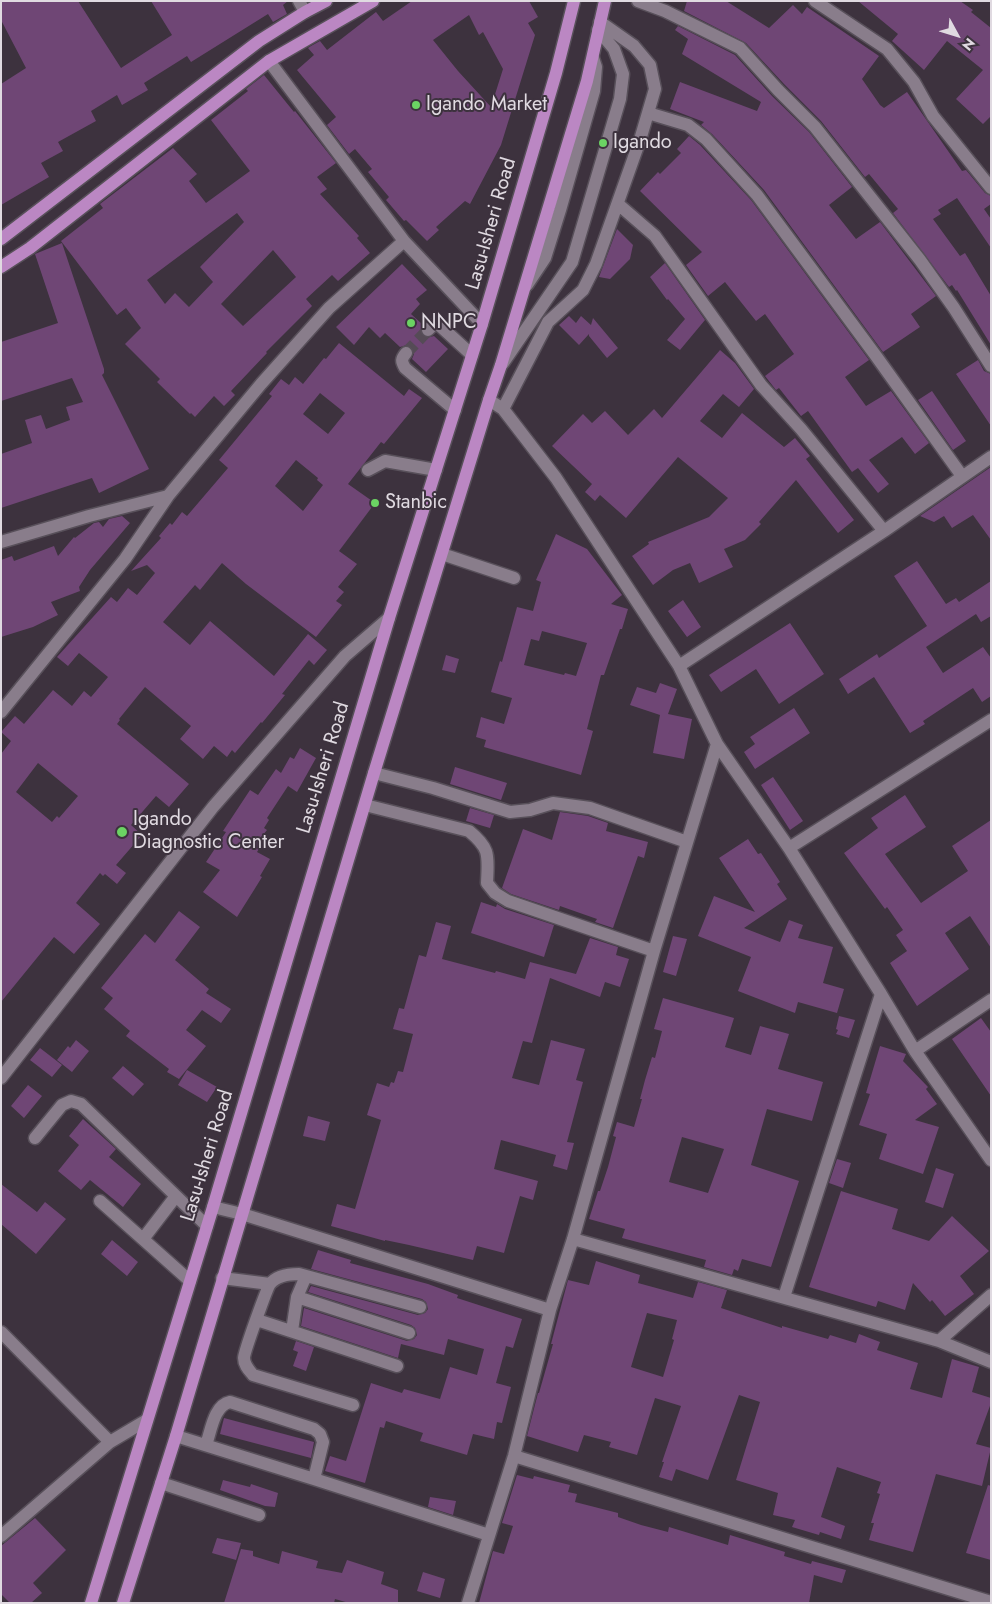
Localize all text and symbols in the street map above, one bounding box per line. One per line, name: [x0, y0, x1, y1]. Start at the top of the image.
north arrow: [932, 10, 982, 60]
text: N: [957, 34, 980, 55]
place label: Igando Market: [426, 93, 547, 117]
marker: Igando Market: [410, 99, 422, 111]
place label: Igando: [613, 131, 672, 155]
marker: Igando: [597, 137, 609, 149]
street label: Lasu-Isheri Road: [462, 155, 522, 293]
place label: NNPC: [421, 311, 477, 335]
marker: NNPC: [405, 317, 417, 329]
place label: Stanbic: [385, 491, 447, 515]
marker: Stanbic: [369, 497, 381, 509]
street label: Lasu-Isheri Road: [293, 699, 355, 837]
place label: Igando Diagnostic Center: [133, 808, 284, 855]
marker: Igando Diagnostic Center: [115, 825, 129, 839]
street label: Lasu-Isheri Road: [177, 1087, 239, 1225]

